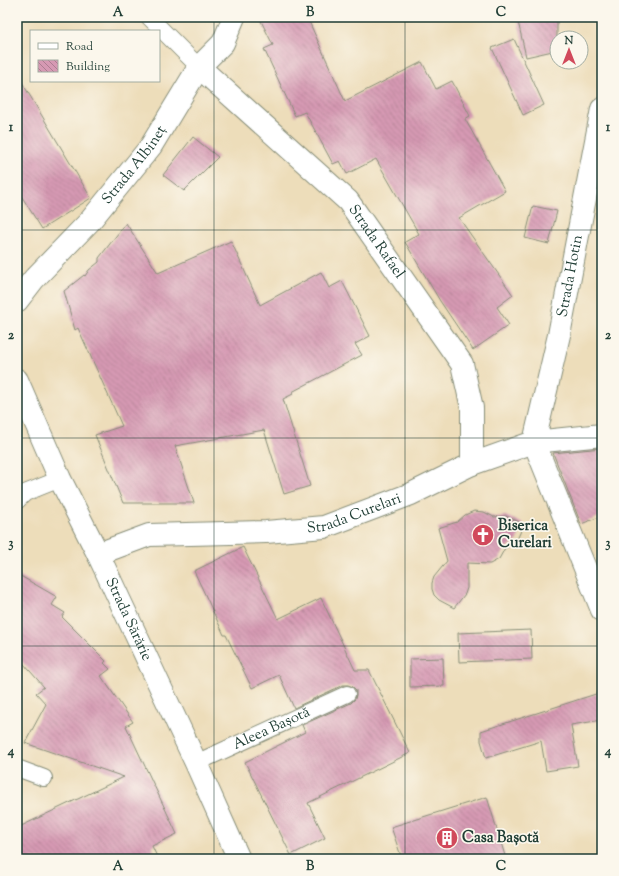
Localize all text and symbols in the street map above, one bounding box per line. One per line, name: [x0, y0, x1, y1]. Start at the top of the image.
text: A: [113, 4, 124, 22]
text: B: [306, 4, 315, 22]
text: C: [496, 4, 506, 22]
legend: [30, 30, 160, 82]
north arrow: [549, 30, 589, 70]
text: N: [564, 33, 574, 49]
text: Road: [66, 38, 93, 56]
text: Building: [66, 58, 110, 76]
text: 1: [9, 119, 14, 137]
text: 1: [606, 119, 611, 137]
street label: Strada Albineț: [97, 121, 172, 209]
street label: Strada Rafael: [343, 200, 410, 283]
street label: Strada Hotin: [552, 233, 588, 319]
text: 2: [8, 327, 15, 345]
text: 2: [605, 327, 612, 345]
street label: Strada Curelari: [306, 488, 404, 539]
place label: Biserica Curelari: [498, 516, 553, 554]
church icon: Biserica Curelari: [470, 522, 496, 548]
text: 3: [8, 535, 14, 553]
text: 3: [605, 535, 611, 553]
street label: Strada Sărărie: [100, 574, 157, 664]
street label: Aleea Bașotă: [229, 702, 314, 755]
text: 4: [7, 743, 15, 761]
text: 4: [604, 743, 612, 761]
building icon: Casa Bașotă: [434, 825, 460, 851]
place label: Casa Bașotă: [462, 828, 539, 849]
text: A: [113, 858, 124, 876]
text: B: [306, 858, 315, 876]
text: C: [496, 858, 506, 876]

